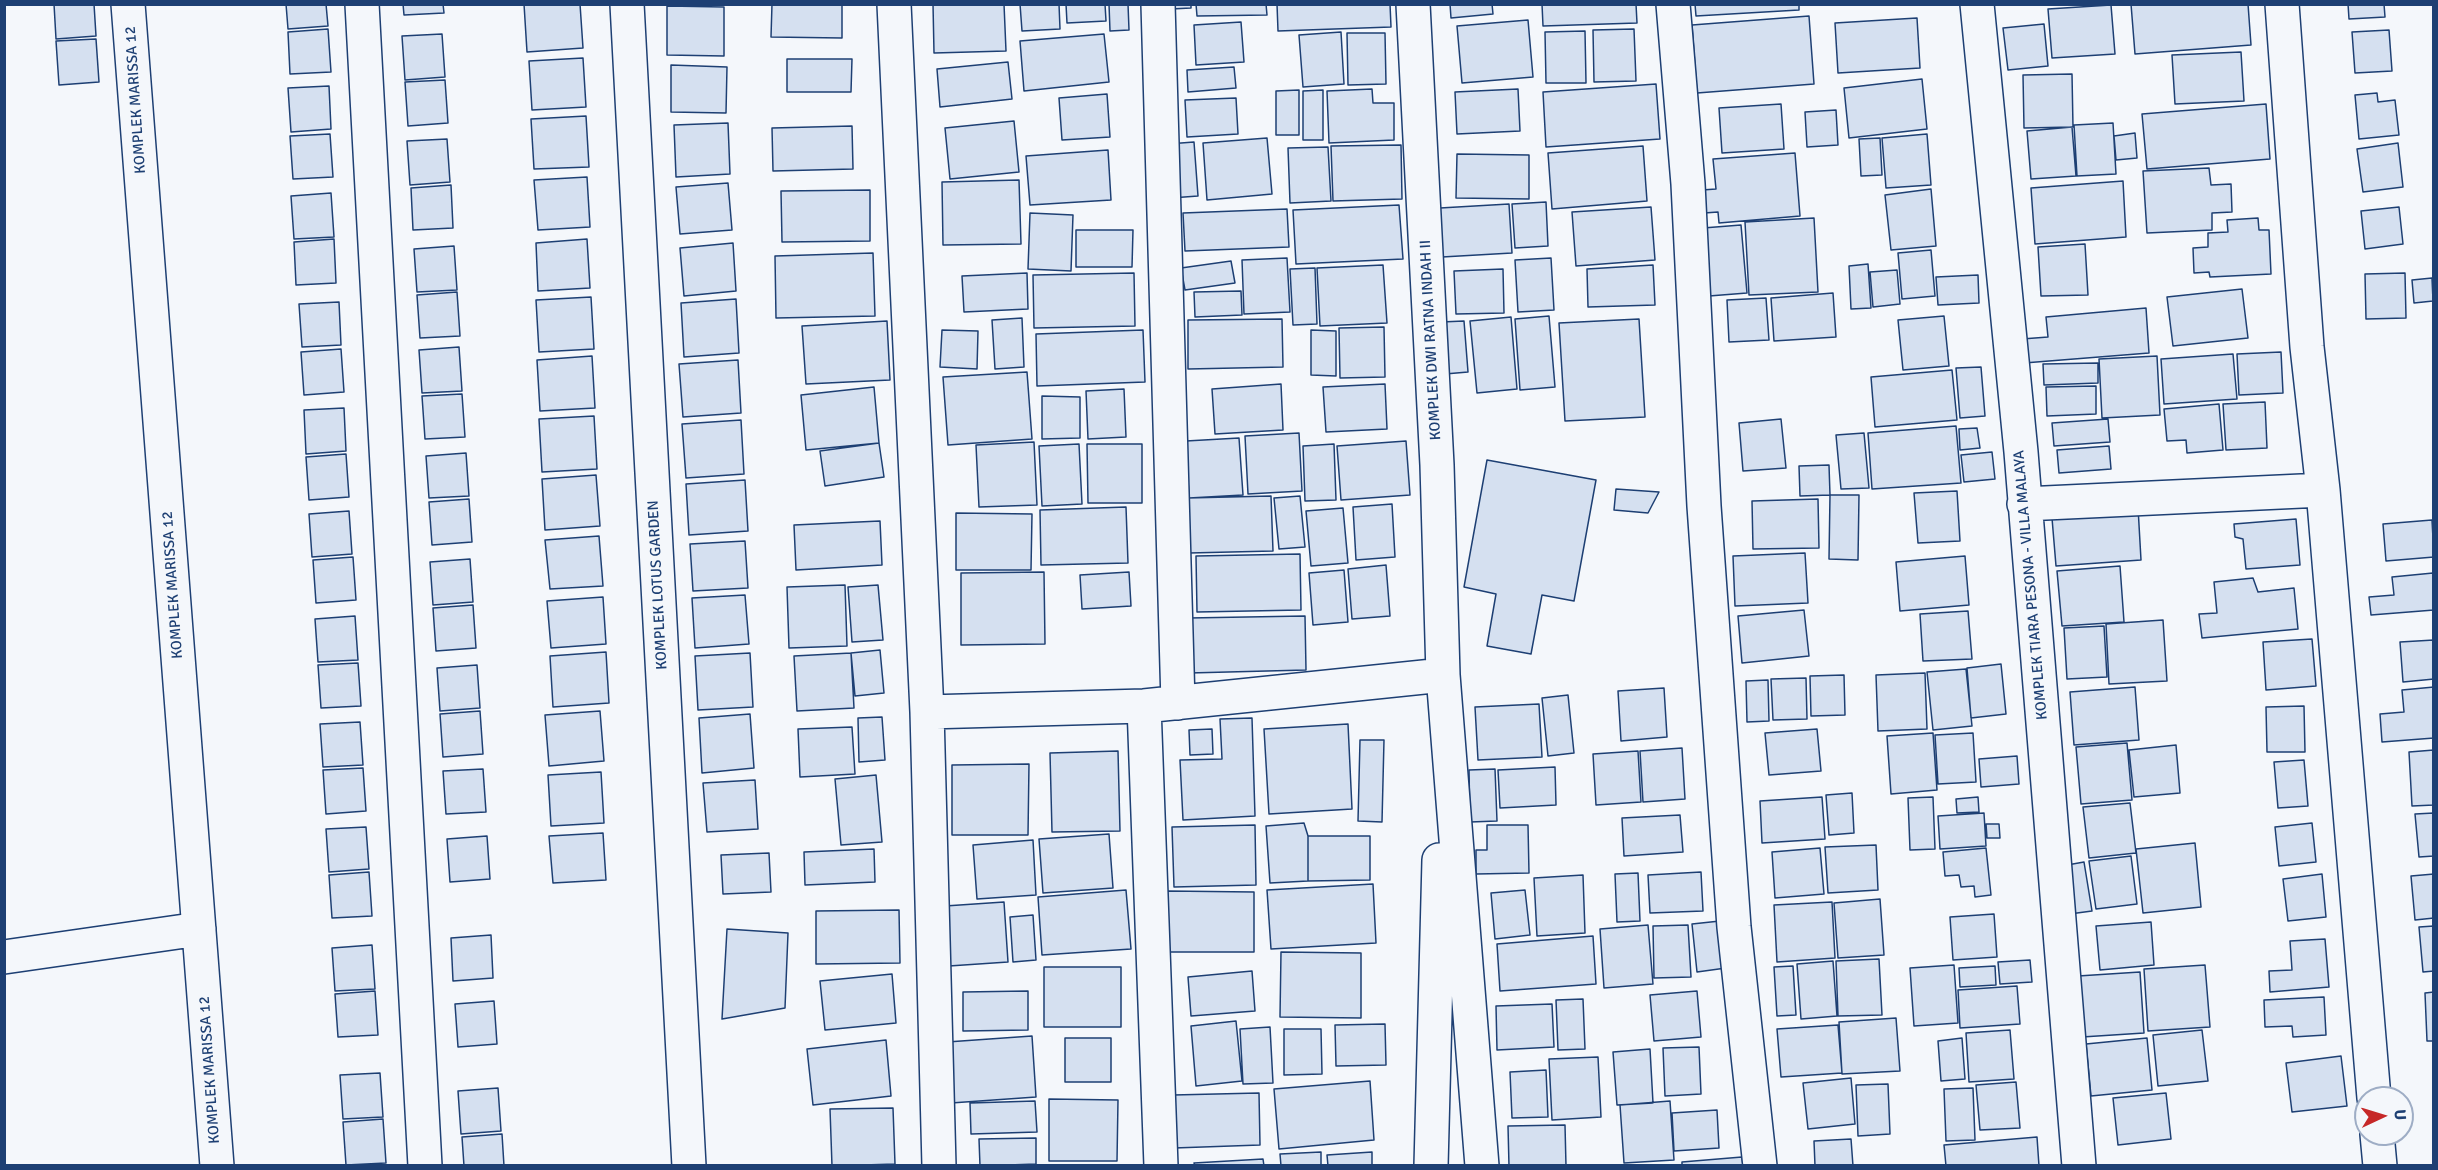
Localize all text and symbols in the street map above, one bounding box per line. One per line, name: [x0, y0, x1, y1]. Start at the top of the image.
street label: KOMPLEK MARISSA 12: [122, 26, 150, 174]
street label: KOMPLEK DWI RATNA INDAH II: [1417, 239, 1445, 441]
street label: KOMPLEK TIARA PESONA - VILLA MALAYA: [2010, 449, 2052, 721]
street label: KOMPLEK LOTUS GARDEN: [645, 500, 671, 670]
street label: KOMPLEK MARISSA 12: [159, 511, 187, 659]
street label: KOMPLEK MARISSA 12: [196, 996, 224, 1144]
north arrow: [2354, 1086, 2414, 1146]
text: U: [2390, 1109, 2410, 1121]

